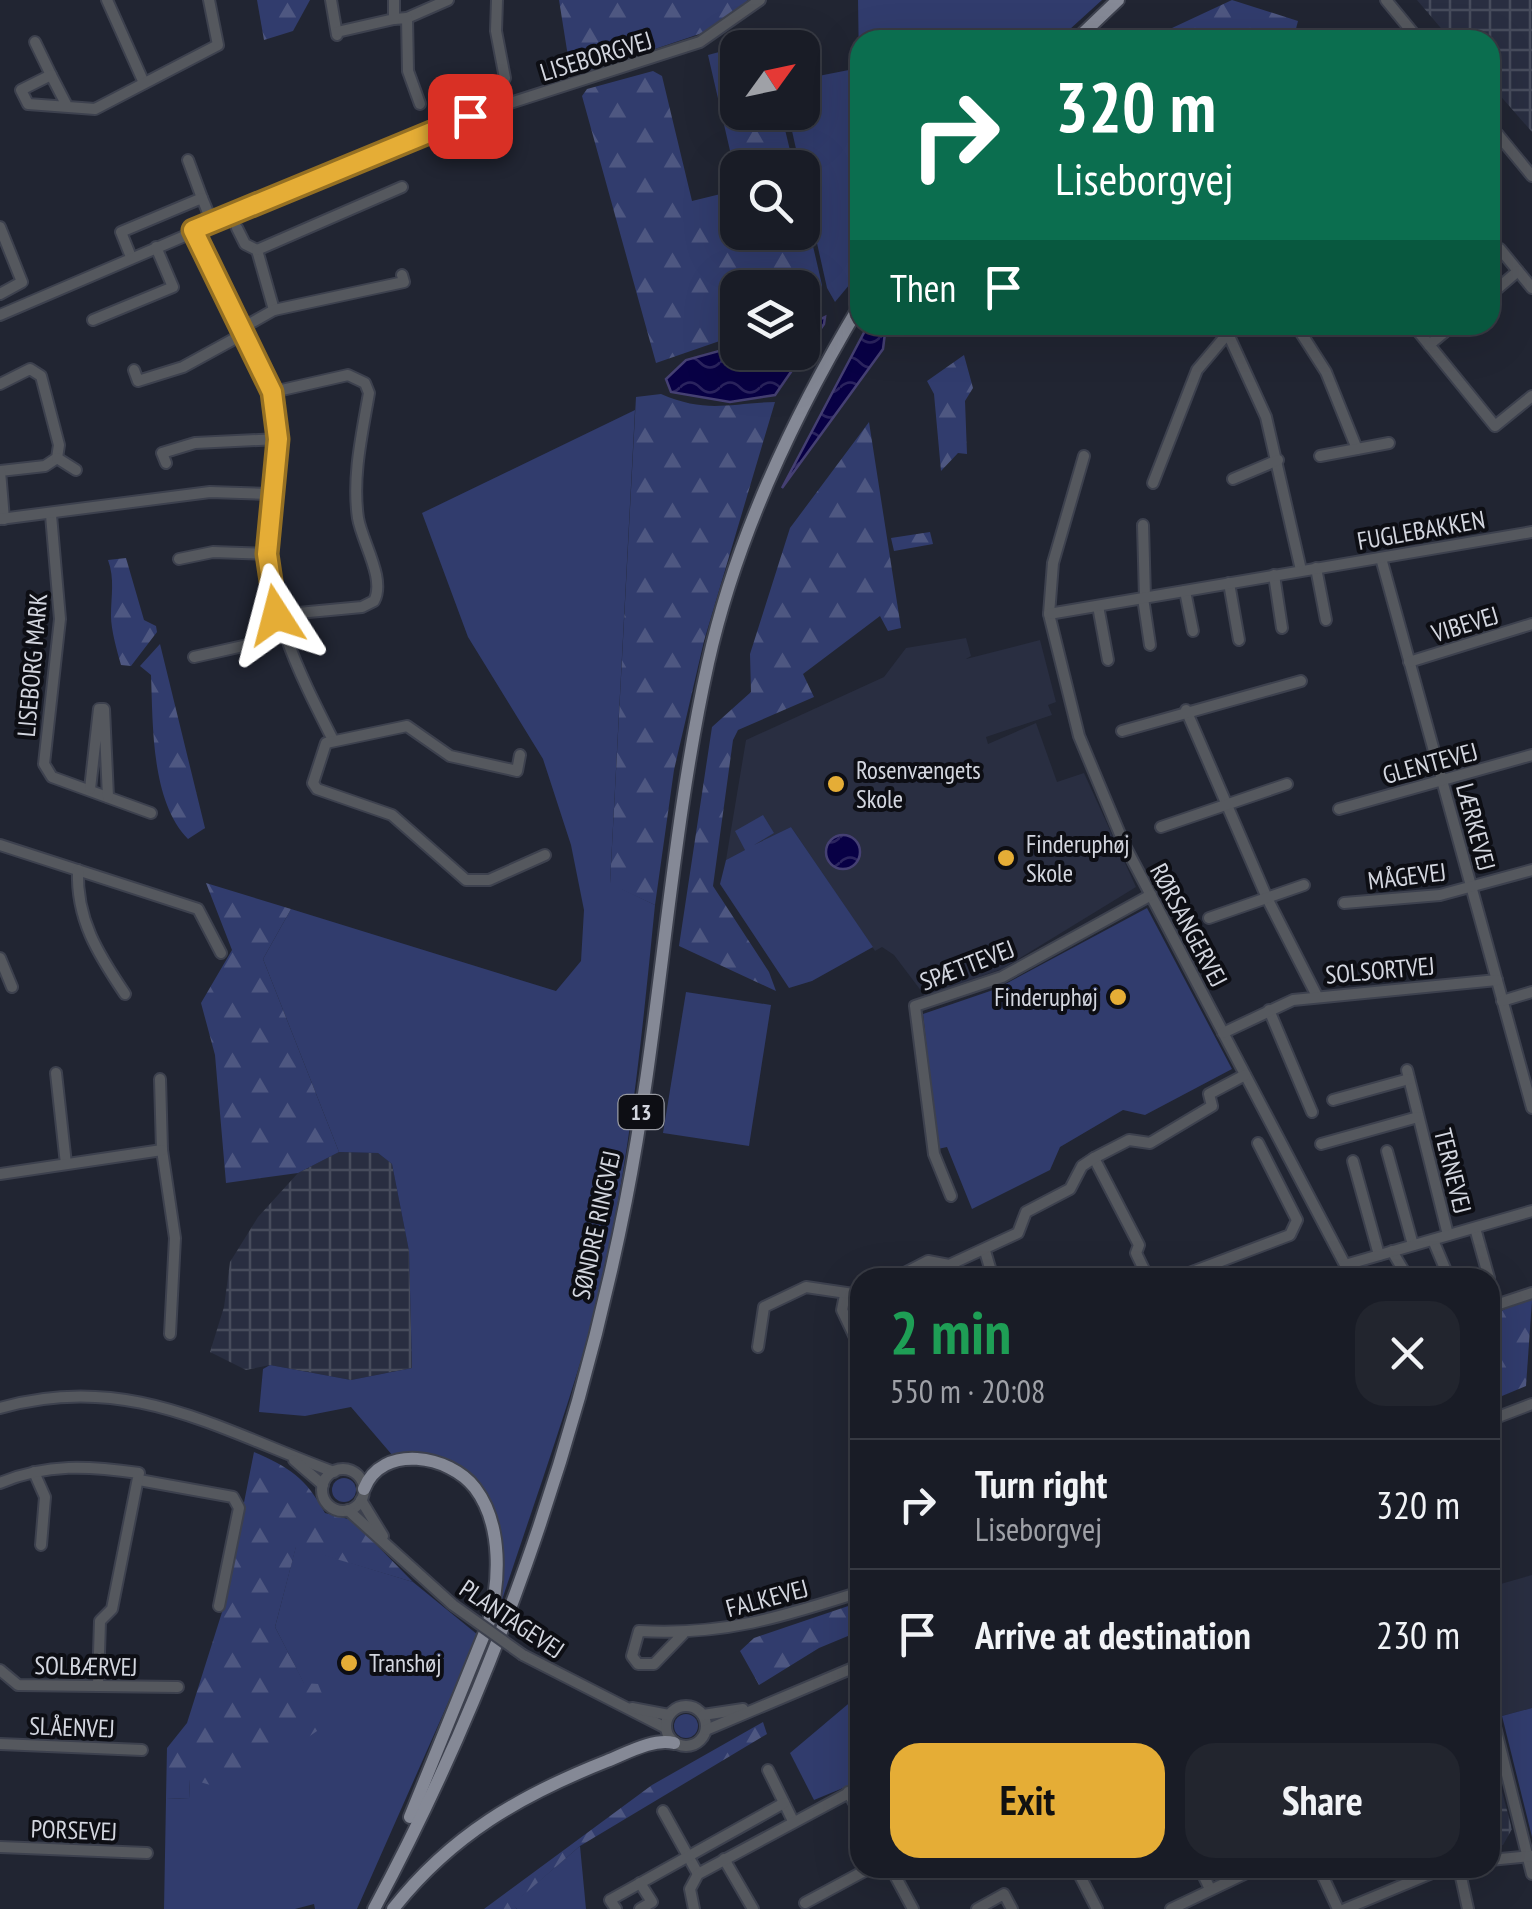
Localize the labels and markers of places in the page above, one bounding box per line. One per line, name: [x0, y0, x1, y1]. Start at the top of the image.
pin: [428, 74, 513, 159]
place label: Rosenvængets Skole: [856, 754, 981, 815]
marker: Rosenvængets Skole: [825, 773, 847, 795]
place label: Finderuphøj Skole: [1026, 828, 1130, 889]
marker: Finderuphøj Skole: [995, 847, 1017, 869]
place label: Finderuphøj: [994, 981, 1098, 1013]
marker: Finderuphøj: [1107, 986, 1129, 1008]
place label: Transhøj: [369, 1647, 442, 1679]
marker: Transhøj: [338, 1652, 360, 1674]

